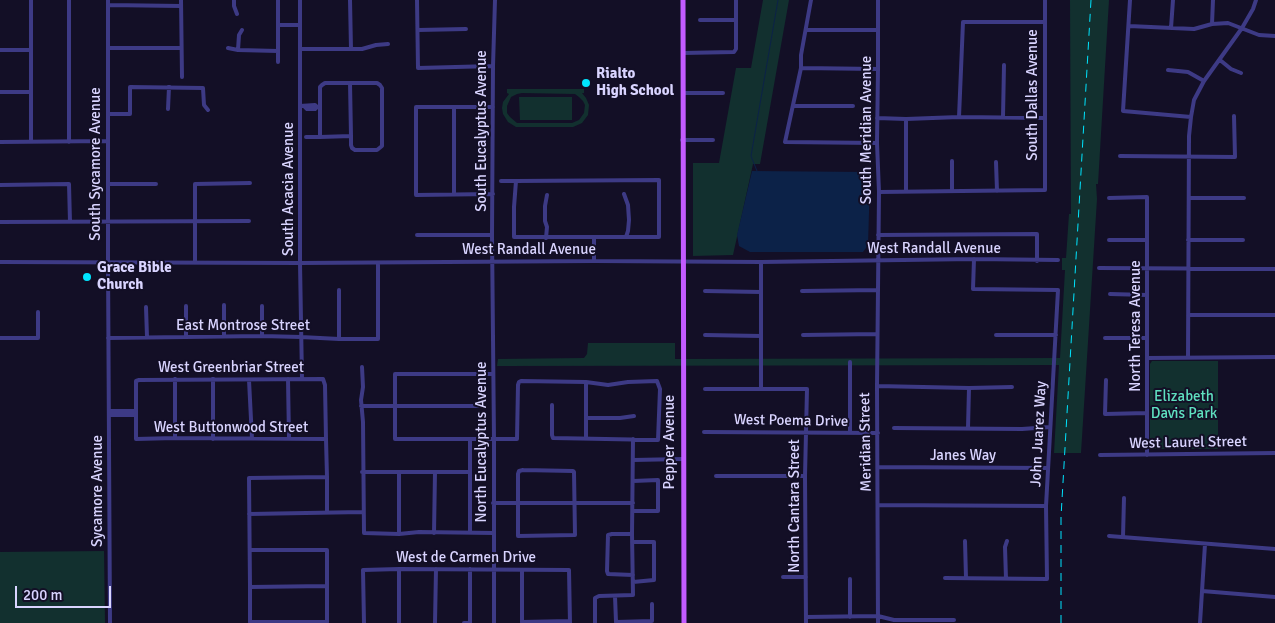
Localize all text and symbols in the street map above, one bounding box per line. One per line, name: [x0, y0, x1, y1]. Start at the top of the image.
street label: South Dallas Avenue: [1024, 29, 1042, 161]
street label: South Eucalyptus Avenue: [473, 50, 491, 212]
street label: South Meridian Avenue: [858, 56, 876, 204]
place label: Rialto High School: [596, 65, 674, 100]
marker: Rialto High School: [580, 77, 592, 89]
street label: South Sycamore Avenue: [87, 87, 105, 241]
street label: South Acacia Avenue: [280, 122, 298, 256]
street label: West Randall Avenue: [867, 240, 1001, 258]
street label: West Randall Avenue: [462, 241, 596, 259]
place label: Grace Bible Church: [97, 259, 172, 294]
street label: North Teresa Avenue: [1127, 260, 1145, 392]
marker: Grace Bible Church: [81, 271, 93, 283]
street label: East Montrose Street: [176, 317, 310, 335]
street label: West Greenbriar Street: [158, 359, 304, 377]
street label: North Eucalyptus Avenue: [473, 361, 491, 523]
street label: John Juarez Way: [1027, 381, 1051, 487]
park label: Elizabeth Davis Park: [1151, 388, 1217, 423]
street label: Meridian Street: [856, 392, 876, 492]
street label: Pepper Avenue: [661, 395, 679, 489]
street label: West Poema Drive: [734, 411, 848, 431]
street label: West Buttonwood Street: [154, 419, 308, 437]
street label: West Laurel Street: [1129, 433, 1247, 453]
street label: Sycamore Avenue: [89, 435, 107, 547]
street label: North Cantara Street: [786, 439, 804, 573]
street label: Janes Way: [930, 447, 996, 465]
street label: West de Carmen Drive: [396, 549, 536, 567]
scale bar: [18, 576, 114, 608]
text: 200 m: [23, 586, 63, 604]

